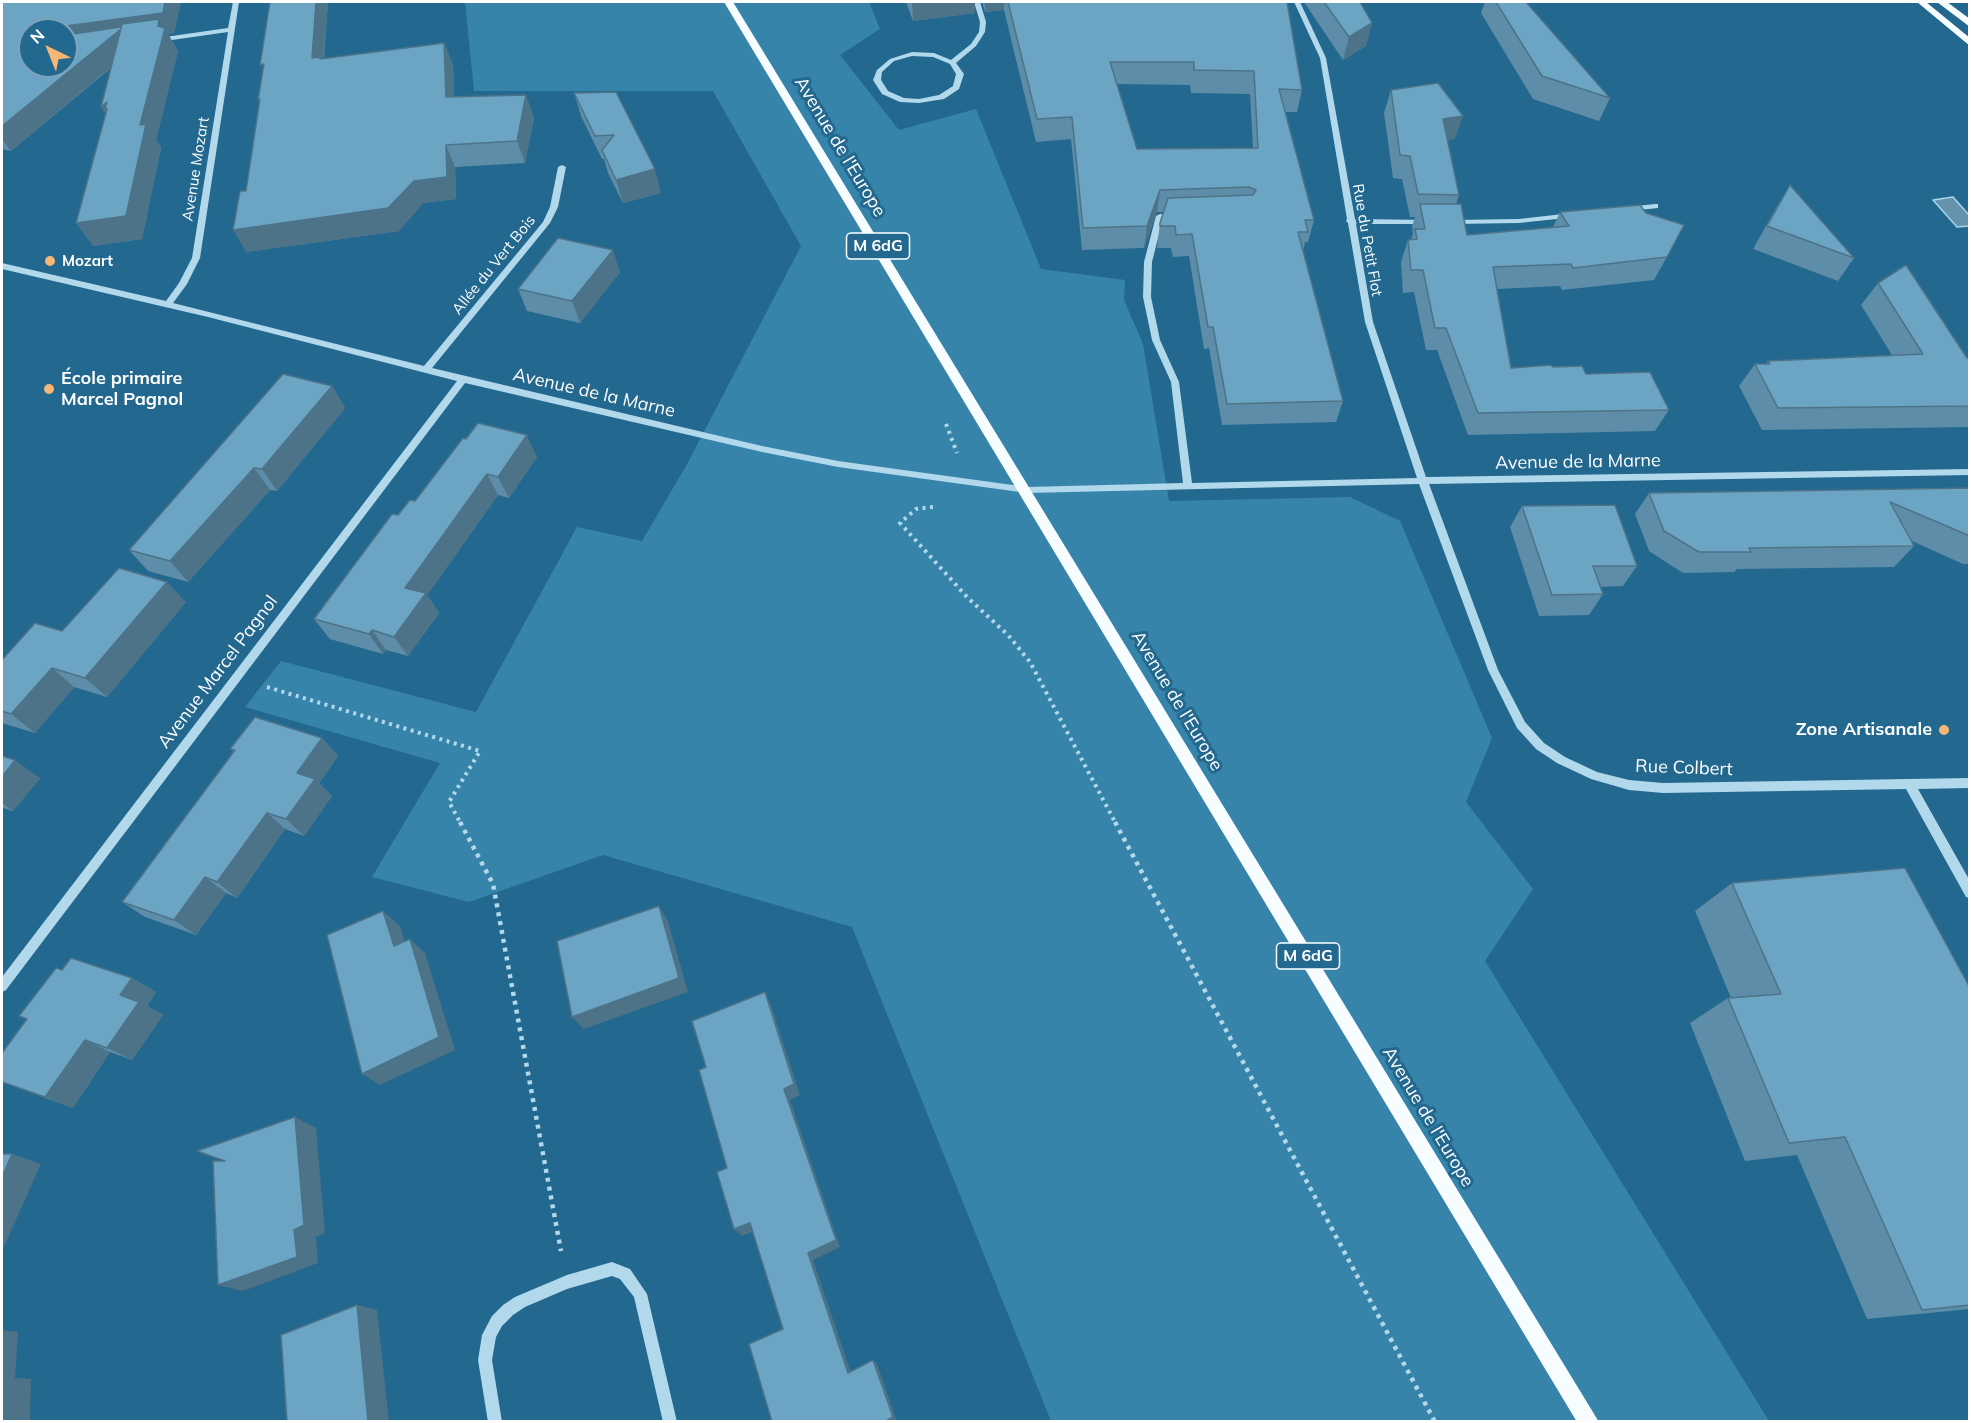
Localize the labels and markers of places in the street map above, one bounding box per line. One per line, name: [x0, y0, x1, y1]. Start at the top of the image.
place label: Mozart: [62, 252, 113, 270]
marker: Mozart: [43, 254, 57, 268]
place label: École primaire Marcel Pagnol: [61, 368, 183, 410]
marker: École primaire Marcel Pagnol: [42, 382, 56, 396]
place label: Zone Artisanale: [1796, 719, 1932, 741]
marker: Zone Artisanale: [1937, 723, 1951, 737]

